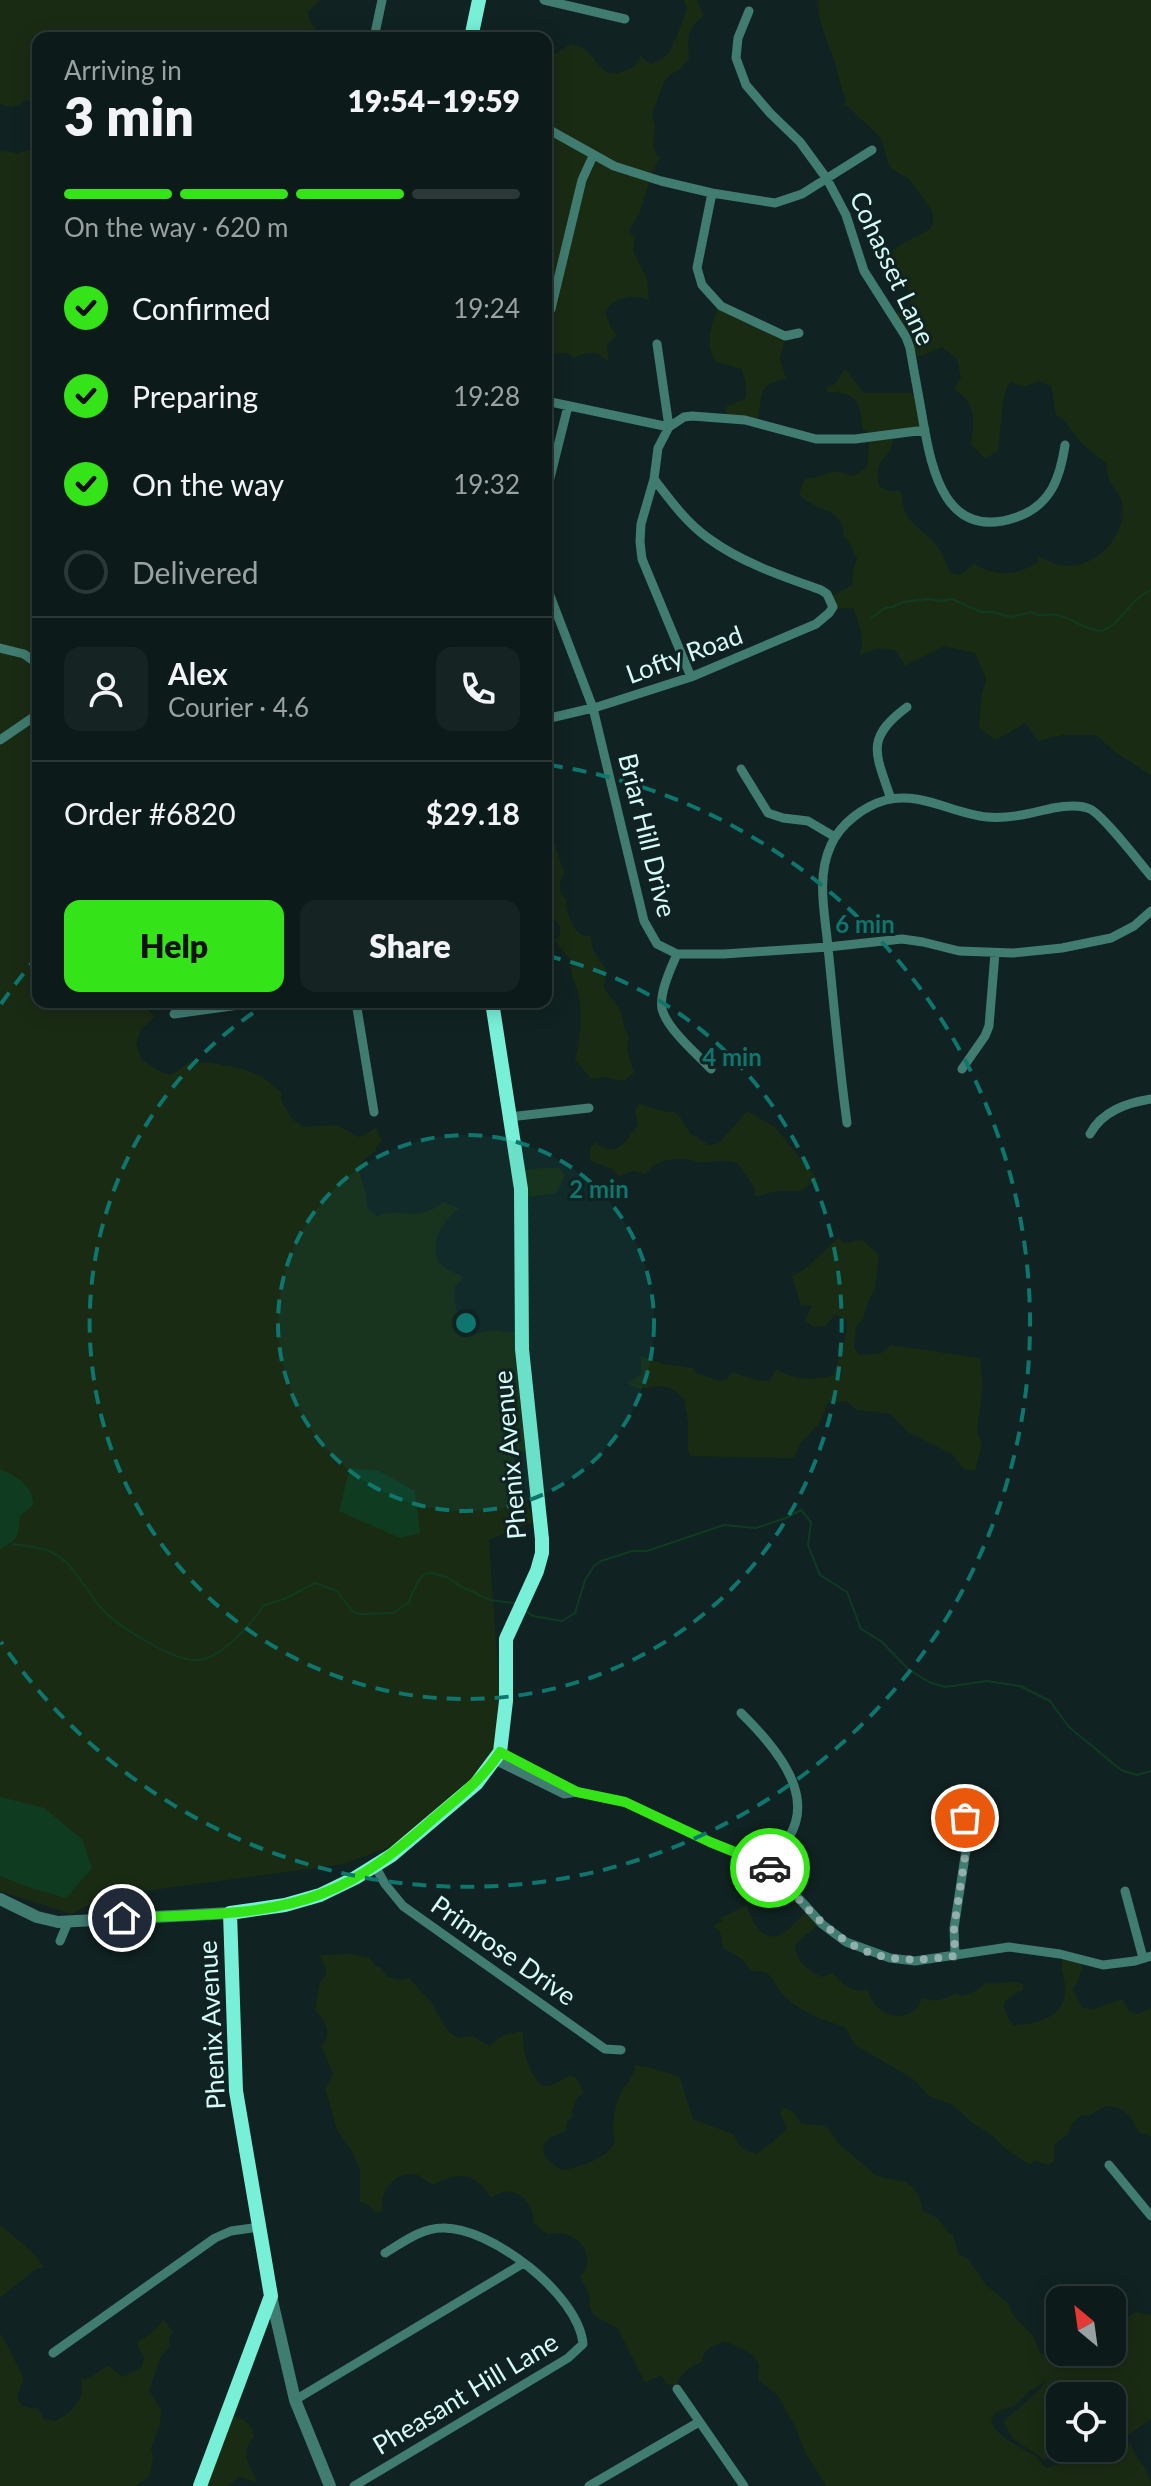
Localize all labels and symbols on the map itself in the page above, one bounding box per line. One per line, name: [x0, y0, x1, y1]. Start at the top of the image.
street label: Cohasset Lane: [843, 186, 943, 350]
street label: Lofty Road: [621, 618, 747, 690]
street label: Briar Hill Drive: [612, 750, 684, 920]
text: 6 min: [835, 909, 895, 938]
text: 4 min: [702, 1042, 762, 1071]
text: 2 min: [569, 1174, 629, 1203]
centre of rings: [452, 1309, 480, 1337]
street label: Phenix Avenue: [486, 1369, 532, 1541]
pin: [931, 1784, 999, 1852]
courier: [730, 1828, 810, 1908]
pin: [88, 1884, 156, 1952]
street label: Primrose Drive: [425, 1888, 583, 2012]
street label: Phenix Avenue: [191, 1940, 231, 2110]
north arrow: [1046, 2286, 1126, 2366]
street label: Pheasant Hill Lane: [367, 2325, 563, 2461]

